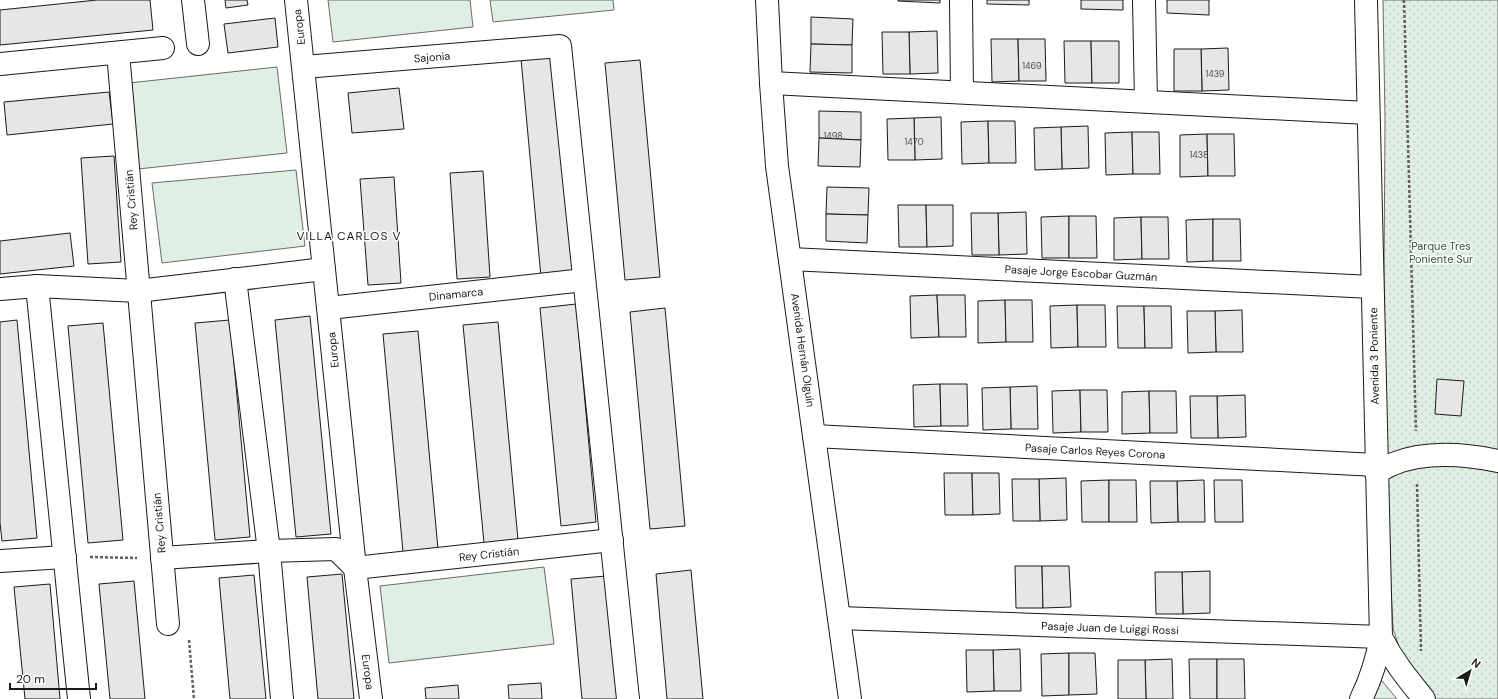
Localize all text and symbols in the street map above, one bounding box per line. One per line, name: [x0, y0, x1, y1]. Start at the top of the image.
street label: Europa: [290, 8, 308, 46]
street label: Sajonia: [413, 48, 451, 66]
house number: 1469: [1022, 60, 1042, 72]
house number: 1439: [1206, 68, 1225, 80]
house number: 1498: [823, 130, 843, 142]
house number: 1470: [904, 136, 924, 148]
house number: 1438: [1189, 149, 1209, 161]
street label: Rey Cristián: [121, 169, 141, 231]
district label: VILLA CARLOS V: [296, 228, 402, 244]
park label: Parque Tres Poniente Sur: [1409, 239, 1473, 266]
street label: Pasaje Jorge Escobar Guzmán: [1004, 262, 1158, 284]
street label: Dinamarca: [428, 284, 484, 304]
street label: Avenida Hernán Olguín: [788, 292, 818, 408]
street label: Avenida 3 Poniente: [1366, 307, 1382, 405]
street label: Europa: [324, 331, 342, 369]
street label: Pasaje Carlos Reyes Corona: [1025, 440, 1166, 462]
street label: Rey Cristián: [149, 492, 169, 554]
street label: Rey Cristián: [458, 544, 520, 564]
street label: Pasaje Juan de Luiggi Rossi: [1041, 619, 1179, 637]
north arrow: [1450, 651, 1490, 691]
street label: Europa: [359, 653, 377, 691]
text: N: [1469, 655, 1484, 671]
scale bar: [10, 665, 96, 691]
text: 20 m: [16, 671, 45, 687]

